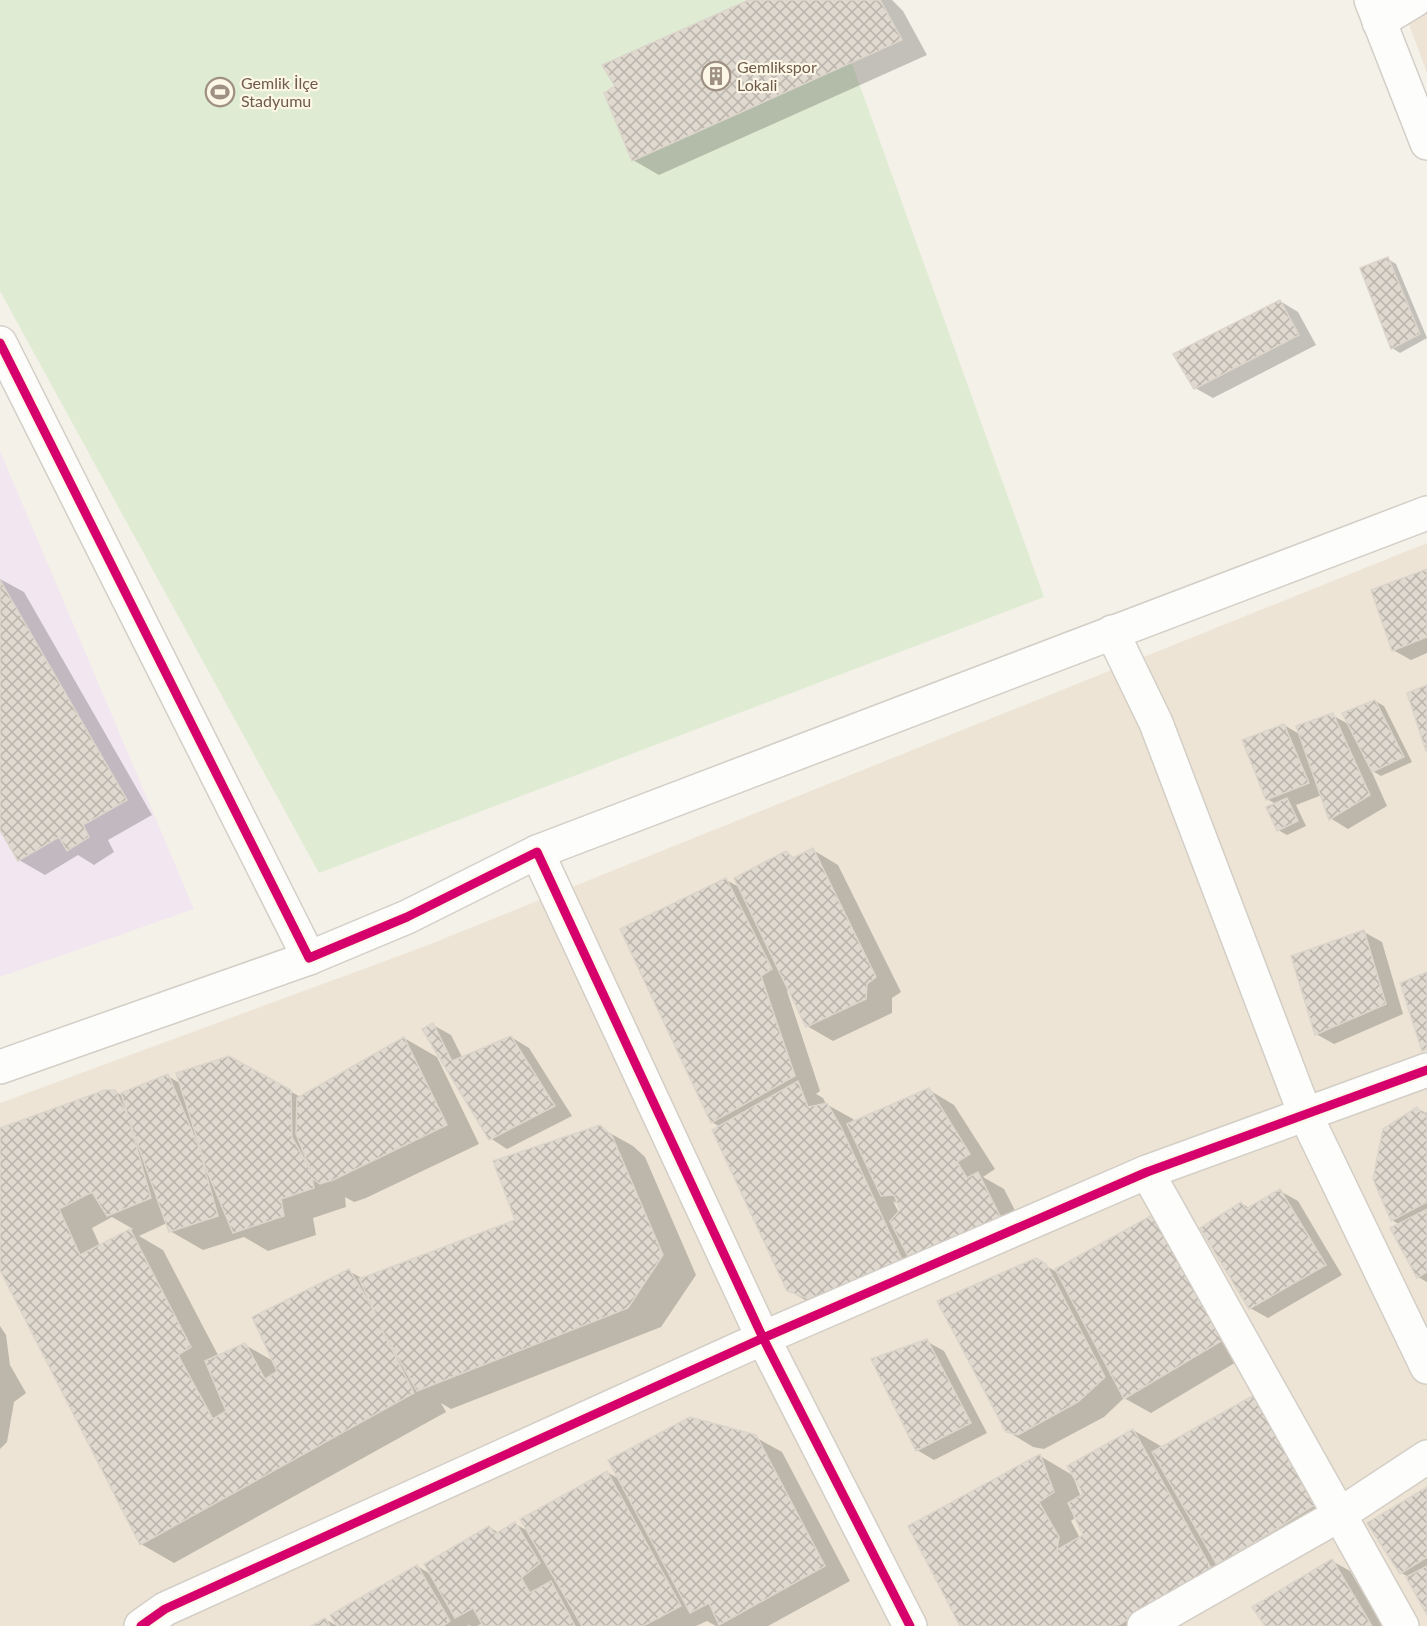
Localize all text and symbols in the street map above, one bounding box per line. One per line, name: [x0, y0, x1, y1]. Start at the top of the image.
place label: Gemlikspor Lokali: [737, 57, 817, 94]
building icon: Gemlikspor Lokali: [700, 60, 732, 92]
place label: Gemlik İlçe Stadyumu: [241, 73, 318, 110]
sports icon: Gemlik İlçe Stadyumu: [204, 76, 236, 108]

